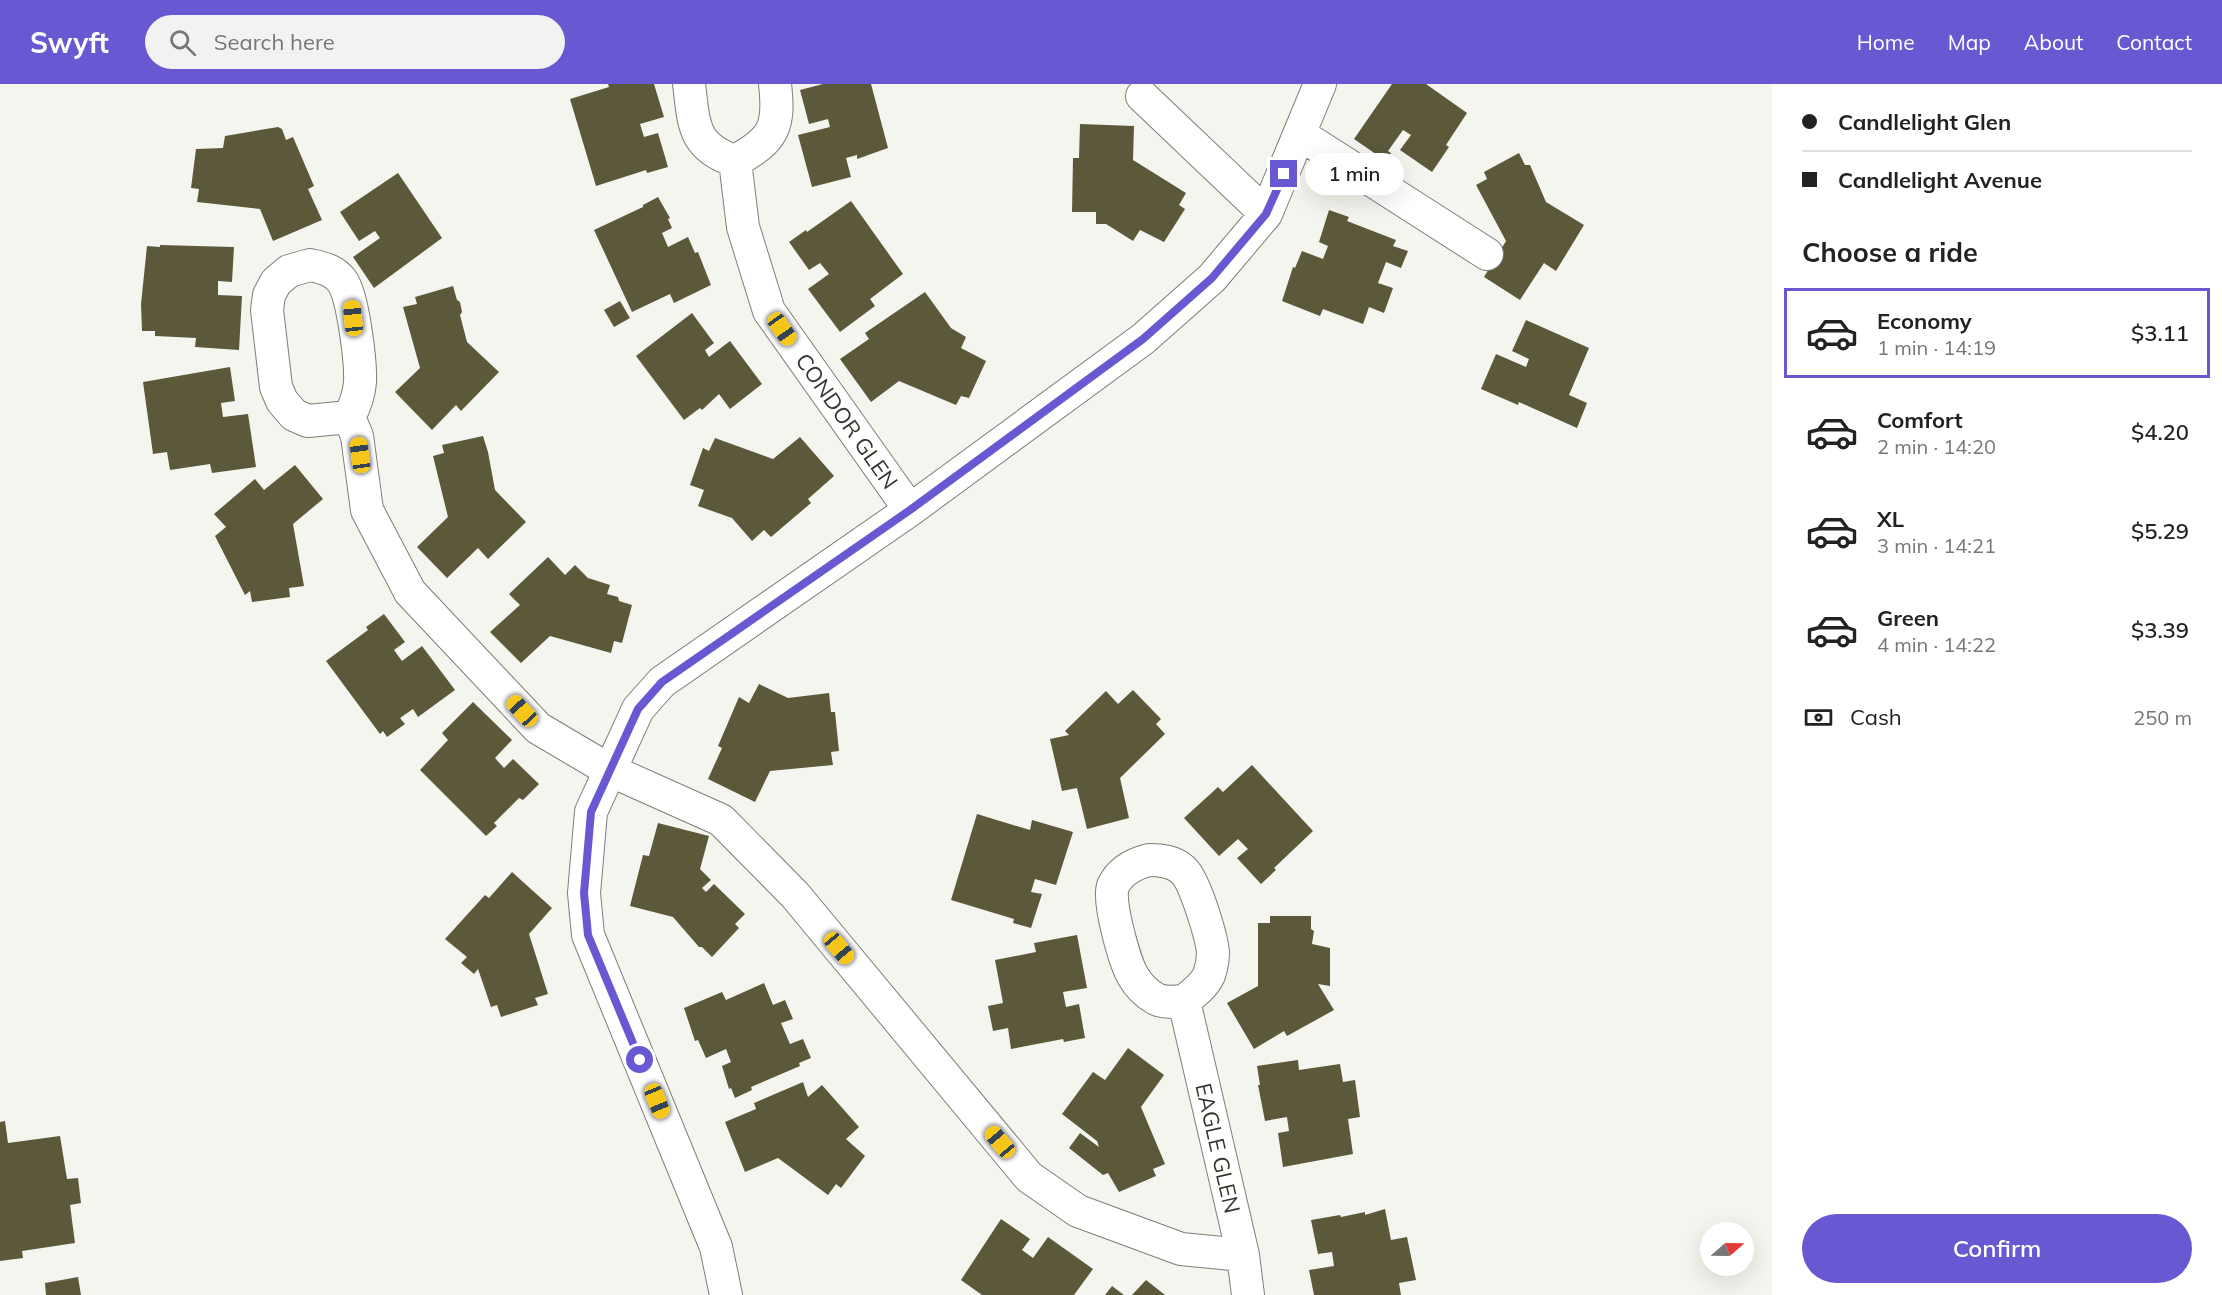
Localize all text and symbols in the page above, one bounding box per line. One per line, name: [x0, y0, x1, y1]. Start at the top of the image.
search box: [145, 15, 565, 69]
text: Swyft: [30, 25, 109, 60]
icon: search: [166, 26, 199, 59]
text: Search here: [214, 28, 335, 56]
text: Home: [1857, 29, 1915, 55]
text: Map: [1948, 29, 1991, 55]
text: About: [2024, 29, 2083, 55]
text: Contact: [2116, 29, 2192, 55]
text: Candlelight Glen: [1838, 108, 2011, 136]
callout: 1 min: [1305, 153, 1404, 195]
route end: [1270, 160, 1297, 187]
text: 1 min: [1329, 161, 1380, 186]
text: Candlelight Avenue: [1838, 166, 2042, 194]
text: Choose a ride: [1802, 235, 1978, 269]
car: [342, 299, 364, 337]
icon: car: [1805, 306, 1859, 360]
text: Economy: [1877, 307, 1972, 335]
car: [764, 309, 800, 349]
text: $3.11: [2131, 319, 2189, 347]
text: 1 min · 14:19: [1877, 335, 1996, 360]
street label: CONDOR GLEN: [790, 348, 904, 494]
icon: car: [1805, 405, 1859, 459]
text: Comfort: [1877, 406, 1963, 434]
text: $4.20: [2131, 418, 2189, 446]
text: 2 min · 14:20: [1877, 434, 1996, 459]
car: [349, 436, 371, 474]
icon: car: [1805, 504, 1859, 558]
text: XL: [1877, 505, 1904, 533]
text: $5.29: [2131, 517, 2189, 545]
text: 3 min · 14:21: [1877, 533, 1996, 558]
icon: car: [1805, 603, 1859, 657]
text: Green: [1877, 604, 1939, 632]
text: $3.39: [2131, 616, 2189, 644]
text: 4 min · 14:22: [1877, 632, 1996, 657]
car: [503, 692, 541, 730]
icon: cash: [1802, 701, 1835, 734]
text: Cash: [1850, 703, 1902, 731]
text: 250 m: [2133, 705, 2192, 730]
car: [821, 928, 857, 968]
route start: [626, 1046, 653, 1073]
street label: EAGLE GLEN: [1189, 1080, 1247, 1216]
car: [642, 1081, 672, 1121]
car: [982, 1122, 1018, 1162]
button: Confirm: [1802, 1214, 2192, 1283]
north arrow: [1700, 1222, 1754, 1276]
map controls: [1700, 1222, 1754, 1276]

